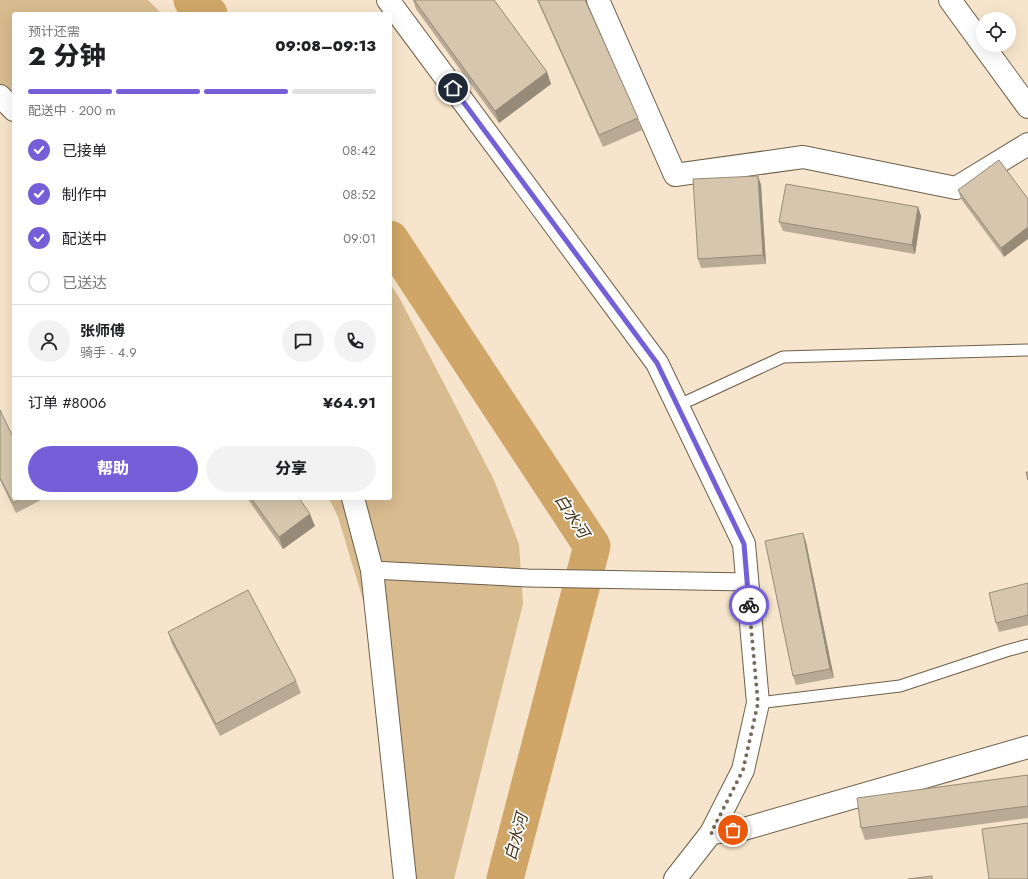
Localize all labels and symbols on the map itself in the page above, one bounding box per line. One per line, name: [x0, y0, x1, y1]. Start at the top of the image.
pin: [436, 71, 470, 105]
water label: 白水河: [549, 490, 596, 545]
courier: [729, 585, 769, 625]
water label: 白水河: [499, 808, 534, 863]
pin: [716, 813, 750, 847]

